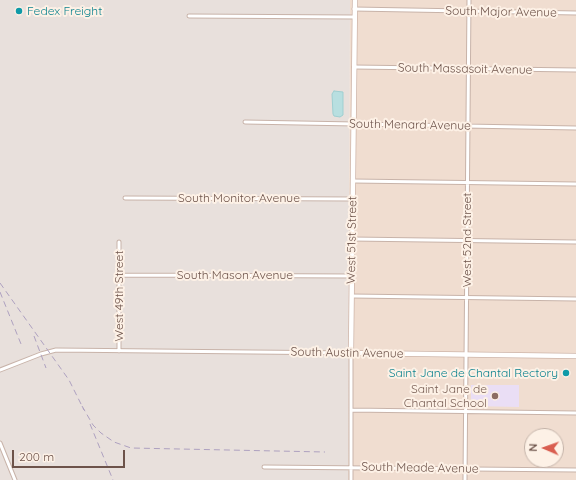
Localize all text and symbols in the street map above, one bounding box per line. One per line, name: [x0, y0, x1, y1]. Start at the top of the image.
place label: Fedex Freight: [27, 4, 102, 18]
street label: South Major Avenue: [445, 4, 557, 20]
marker: Fedex Freight: [14, 6, 24, 16]
street label: South Massasoit Avenue: [398, 61, 532, 77]
street label: South Menard Avenue: [349, 117, 471, 133]
street label: South Monitor Avenue: [178, 191, 300, 205]
street label: West 52nd Street: [460, 193, 474, 287]
street label: West 51st Street: [344, 196, 360, 284]
street label: West 49th Street: [112, 251, 126, 341]
street label: South Mason Avenue: [177, 268, 293, 282]
street label: South Austin Avenue: [290, 345, 404, 361]
place label: Saint Jane de Chantal Rectory: [389, 366, 558, 380]
marker: Saint Jane de Chantal Rectory: [561, 368, 571, 378]
place label: Saint Jane de Chantal School: [404, 382, 487, 410]
marker: Saint Jane de Chantal School: [490, 391, 500, 401]
north arrow: [524, 428, 564, 468]
scale bar: [14, 442, 127, 468]
text: N: [526, 443, 540, 452]
text: 200 m: [19, 449, 54, 464]
street label: South Meade Avenue: [361, 460, 479, 476]

